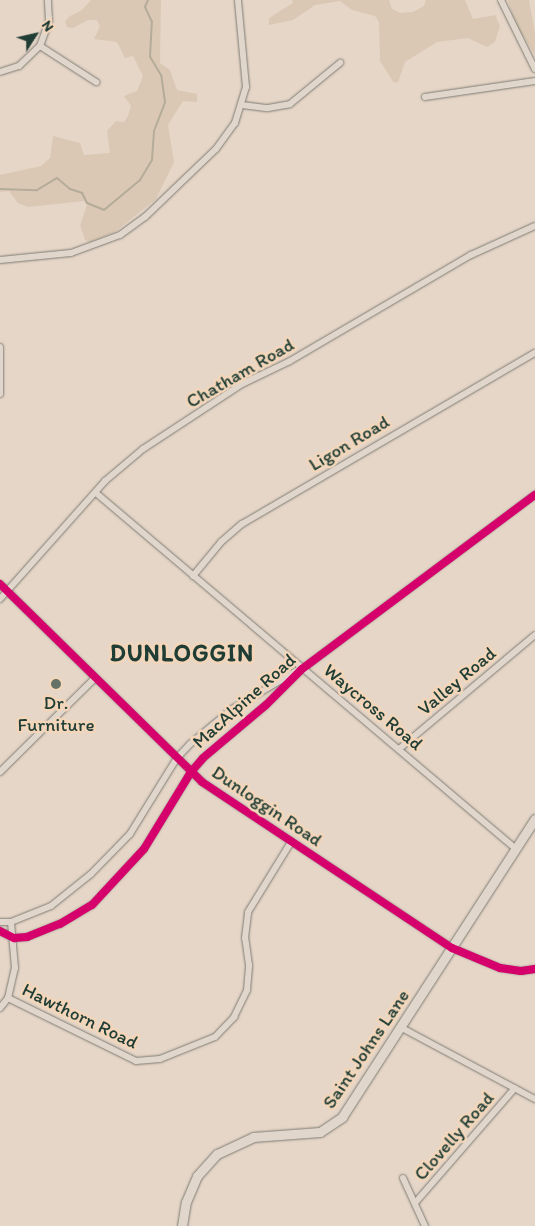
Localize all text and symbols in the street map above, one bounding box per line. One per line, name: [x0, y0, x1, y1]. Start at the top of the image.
north arrow: [10, 10, 60, 60]
text: N: [38, 17, 57, 35]
street label: Chatham Road: [182, 333, 298, 413]
street label: Ligon Road: [305, 410, 393, 476]
district label: DUNLOGGIN: [109, 639, 255, 667]
street label: Valley Road: [414, 642, 500, 720]
street label: MacAlpine Road: [188, 649, 300, 753]
street label: Waycross Road: [319, 659, 427, 755]
marker: Dr. Furniture: [50, 678, 62, 690]
place label: Dr. Furniture: [18, 692, 94, 736]
street label: Dunloggin Road: [207, 761, 327, 851]
street label: Hawthorn Road: [19, 978, 141, 1054]
street label: Saint Johns Lane: [318, 985, 414, 1113]
street label: Clovelly Road: [409, 1087, 499, 1185]

